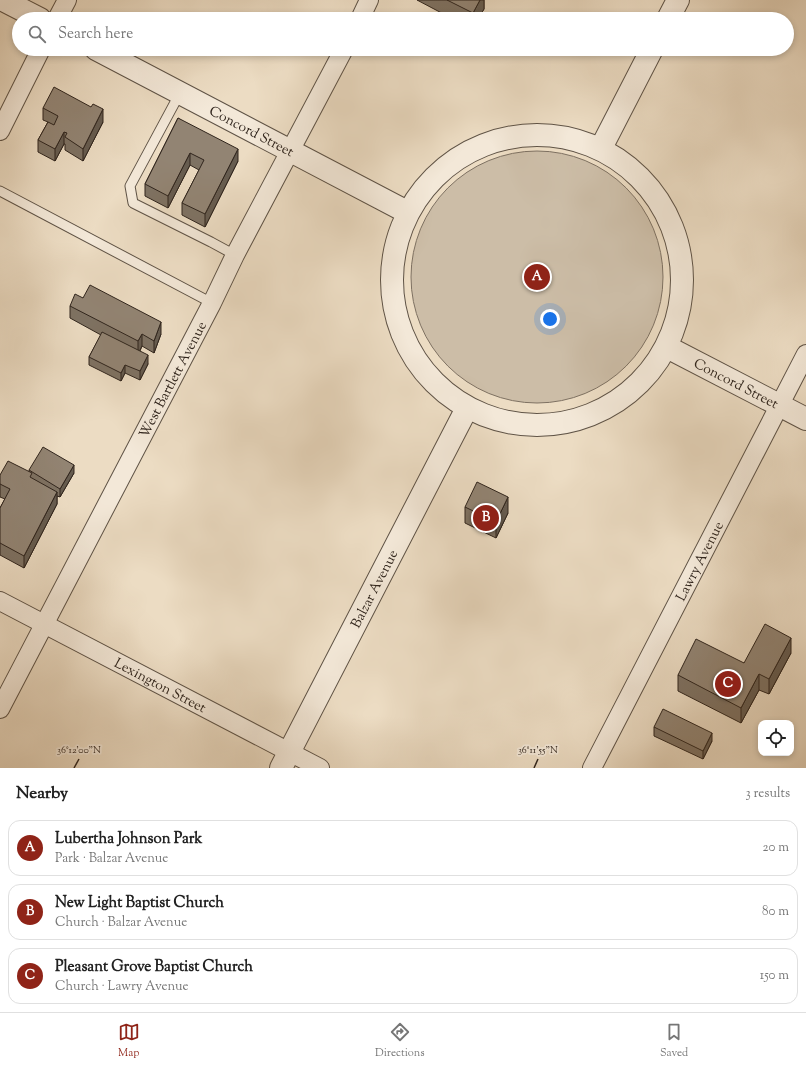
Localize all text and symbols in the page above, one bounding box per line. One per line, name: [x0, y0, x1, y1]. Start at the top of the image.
search box: [12, 12, 794, 56]
icon: search: [26, 23, 48, 45]
text: Search here: [58, 24, 133, 45]
street label: Concord Street: [205, 102, 297, 163]
pin: A: [524, 262, 550, 292]
your location: [540, 309, 560, 329]
street label: West Bartlett Avenue: [135, 318, 213, 442]
street label: Concord Street: [689, 354, 781, 415]
pin: B: [473, 503, 499, 533]
street label: Lawry Avenue: [672, 519, 730, 605]
street label: Balzar Avenue: [347, 547, 404, 632]
street label: Lexington Street: [110, 654, 209, 719]
pin: C: [715, 669, 741, 699]
map controls: [758, 720, 794, 756]
button: locate: [758, 720, 794, 756]
text: 36°12'00"N: [57, 743, 101, 758]
text: 36°11'55"N: [518, 743, 558, 758]
text: Nearby: [16, 782, 68, 806]
text: 3 results: [745, 785, 790, 803]
text: Lubertha Johnson Park: [55, 829, 202, 850]
text: A: [25, 839, 35, 857]
text: 20 m: [763, 839, 789, 857]
text: Park · Balzar Avenue: [55, 850, 168, 868]
text: New Light Baptist Church: [55, 893, 224, 914]
text: B: [26, 903, 34, 921]
text: 80 m: [762, 903, 789, 921]
text: Church · Balzar Avenue: [55, 914, 187, 932]
text: Pleasant Grove Baptist Church: [55, 957, 253, 978]
text: C: [25, 967, 35, 985]
text: 150 m: [760, 967, 789, 985]
text: Church · Lawry Avenue: [55, 978, 189, 996]
tab: Map: [118, 1021, 140, 1061]
tab: Directions: [375, 1021, 425, 1061]
tab: Saved: [660, 1021, 688, 1061]

